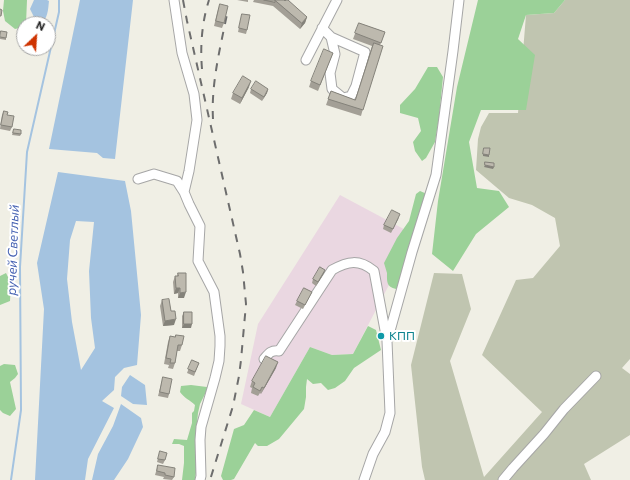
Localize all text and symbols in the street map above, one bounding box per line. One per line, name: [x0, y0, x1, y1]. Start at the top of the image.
north arrow: [16, 16, 56, 56]
text: N: [34, 18, 47, 33]
water label: ручей Светлый: [4, 204, 22, 296]
place label: КПП: [389, 329, 415, 343]
marker: КПП: [376, 331, 386, 341]

